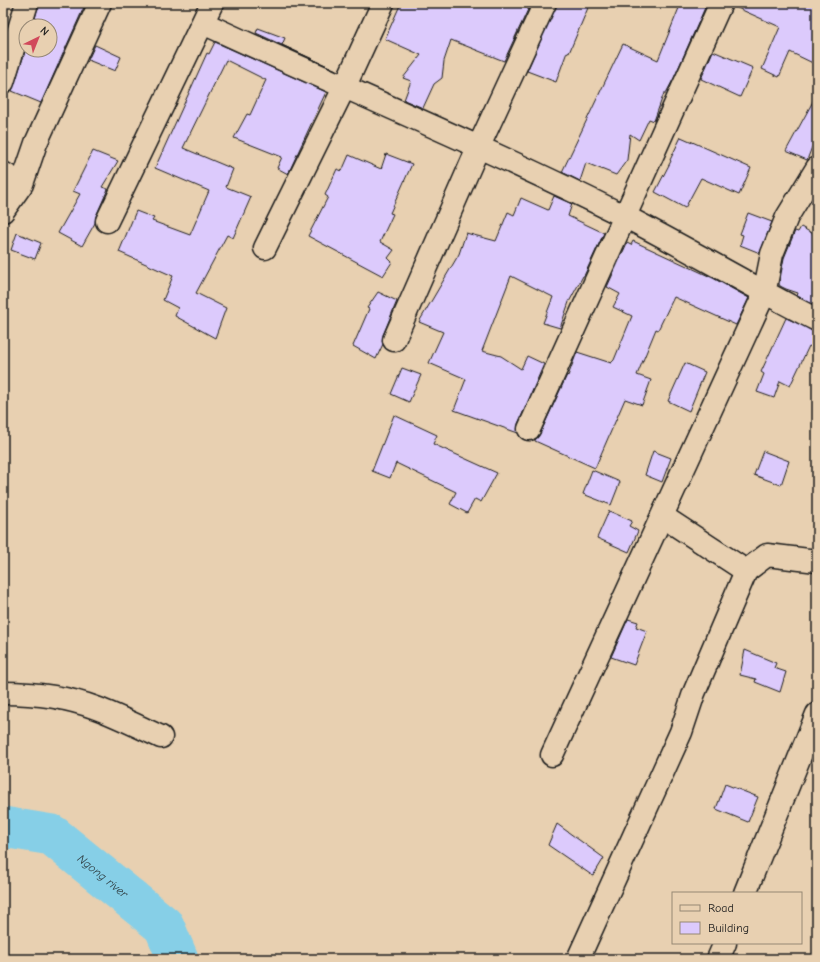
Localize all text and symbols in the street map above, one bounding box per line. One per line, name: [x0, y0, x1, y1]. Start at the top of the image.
north arrow: [18, 18, 58, 58]
text: N: [37, 24, 52, 38]
water label: Ngong river: [75, 852, 132, 902]
legend: [672, 892, 802, 944]
text: Road: [708, 901, 734, 915]
text: Building: [708, 921, 749, 935]

